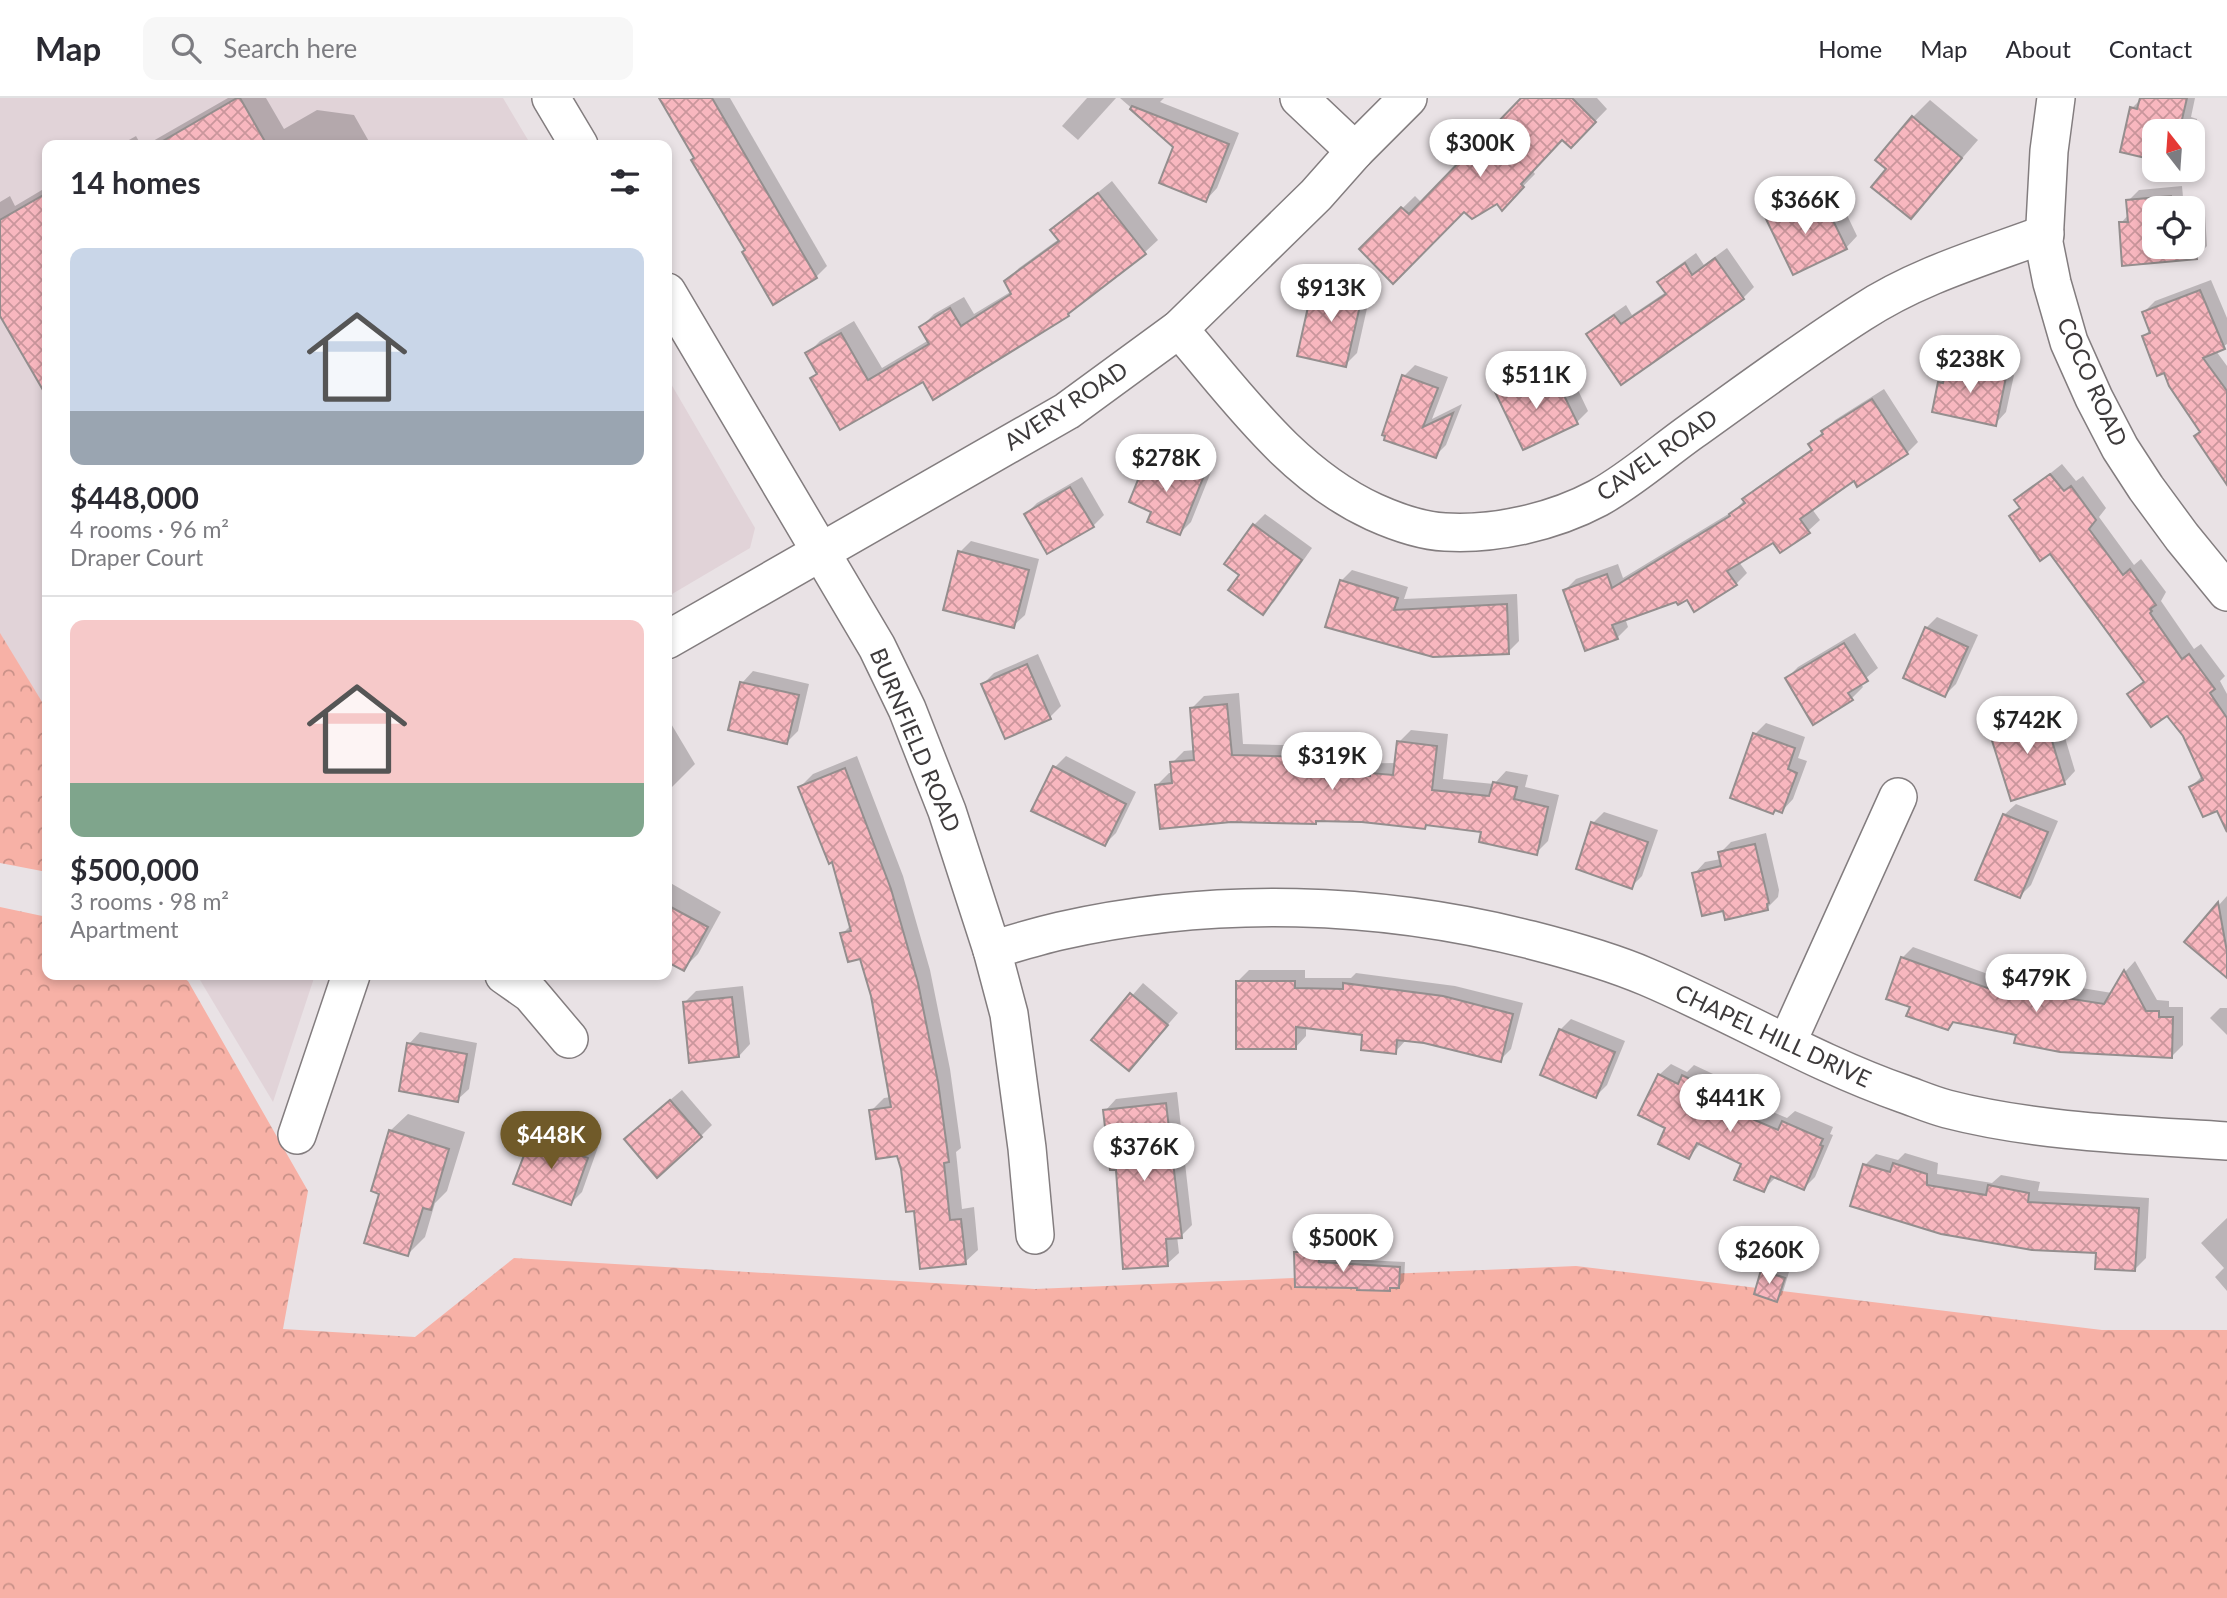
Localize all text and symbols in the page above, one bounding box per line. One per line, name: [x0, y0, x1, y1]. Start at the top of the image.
search box: [143, 17, 633, 80]
text: Map: [35, 28, 101, 68]
icon: search: [167, 29, 205, 67]
text: Search here: [223, 32, 357, 64]
text: Home: [1818, 34, 1882, 63]
text: Map: [1920, 34, 1968, 63]
text: About: [2006, 34, 2071, 63]
text: Contact: [2109, 34, 2192, 63]
north arrow: [2142, 119, 2205, 182]
map controls: [2142, 119, 2205, 259]
pin: $300K: [1431, 120, 1529, 179]
text: $300K: [1445, 128, 1515, 156]
icon: filters: [606, 163, 644, 201]
text: 14 homes: [70, 164, 201, 200]
pin: $366K: [1756, 176, 1854, 236]
text: $366K: [1770, 185, 1840, 213]
button: locate: [2142, 196, 2205, 259]
pin: $913K: [1282, 264, 1380, 324]
text: $913K: [1296, 273, 1366, 301]
icon: home: [294, 294, 420, 420]
street label: COCO ROAD: [2052, 313, 2134, 450]
pin: $238K: [1921, 336, 2019, 395]
text: $238K: [1935, 344, 2005, 372]
pin: $511K: [1487, 352, 1585, 411]
street label: AVERY ROAD: [998, 355, 1132, 455]
text: $511K: [1501, 360, 1571, 388]
street label: CAVEL ROAD: [1591, 402, 1722, 506]
pin: $278K: [1117, 434, 1215, 494]
text: $278K: [1131, 443, 1201, 471]
text: $448,000: [70, 479, 199, 515]
text: 4 rooms · 96 m²: [70, 515, 229, 543]
text: Draper Court: [70, 543, 203, 571]
street label: BURNFIELD ROAD: [865, 643, 967, 836]
icon: home: [294, 666, 420, 792]
pin: $742K: [1978, 696, 2076, 756]
text: $742K: [1992, 705, 2062, 733]
pin: $319K: [1283, 732, 1381, 792]
text: $319K: [1297, 741, 1367, 769]
text: $500,000: [70, 851, 199, 887]
text: 3 rooms · 98 m²: [70, 887, 229, 915]
text: Apartment: [70, 915, 178, 943]
pin: $479K: [1987, 954, 2085, 1014]
text: $479K: [2001, 963, 2071, 991]
street label: CHAPEL HILL DRIVE: [1671, 977, 1876, 1093]
pin: $441K: [1681, 1074, 1779, 1134]
text: $441K: [1695, 1083, 1765, 1111]
pin: $448K: [502, 1112, 600, 1171]
text: $448K: [516, 1120, 586, 1148]
pin: $376K: [1095, 1124, 1193, 1183]
text: $376K: [1109, 1132, 1179, 1160]
pin: $500K: [1294, 1214, 1392, 1274]
text: $500K: [1308, 1223, 1378, 1251]
pin: $260K: [1720, 1226, 1818, 1286]
text: $260K: [1734, 1235, 1804, 1263]

